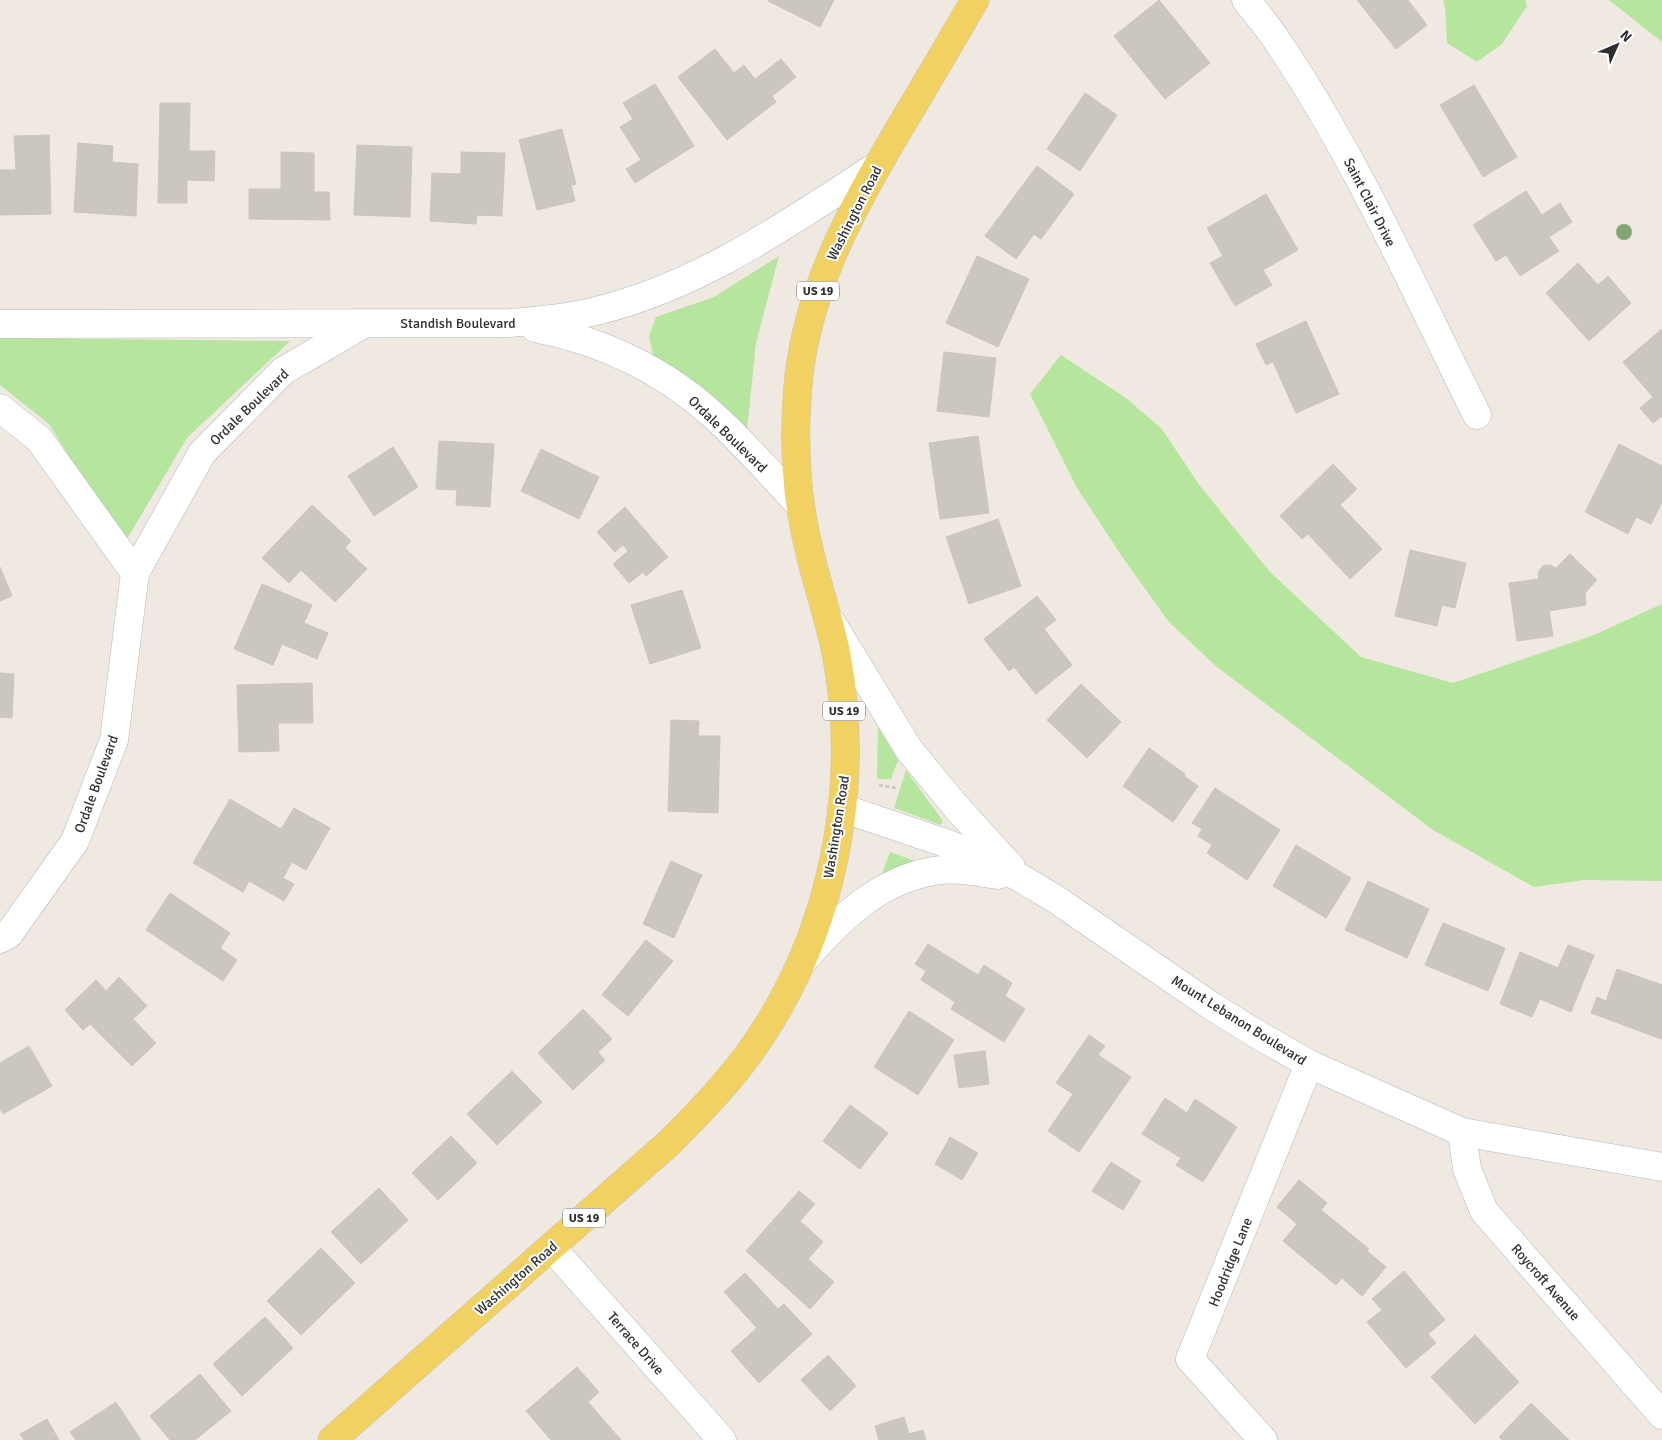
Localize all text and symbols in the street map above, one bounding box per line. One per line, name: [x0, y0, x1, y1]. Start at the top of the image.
north arrow: [1592, 20, 1642, 70]
text: N: [1616, 27, 1635, 46]
street label: Saint Clair Drive: [1340, 155, 1399, 249]
street label: Washington Road: [823, 163, 886, 263]
road number: US 19: [797, 282, 839, 300]
street label: Standish Boulevard: [400, 315, 516, 332]
street label: Ordale Boulevard: [206, 365, 292, 449]
street label: Ordale Boulevard: [685, 392, 771, 476]
road number: US 19: [823, 701, 865, 720]
street label: Ordale Boulevard: [71, 733, 122, 835]
street label: Washington Road: [820, 774, 853, 880]
street label: Mount Lebanon Boulevard: [1168, 972, 1309, 1069]
road number: US 19: [563, 1208, 605, 1228]
street label: Hoodridge Lane: [1205, 1215, 1256, 1309]
street label: Washington Road: [472, 1238, 561, 1319]
street label: Roycroft Avenue: [1508, 1240, 1584, 1324]
street label: Terrace Drive: [604, 1308, 668, 1378]

